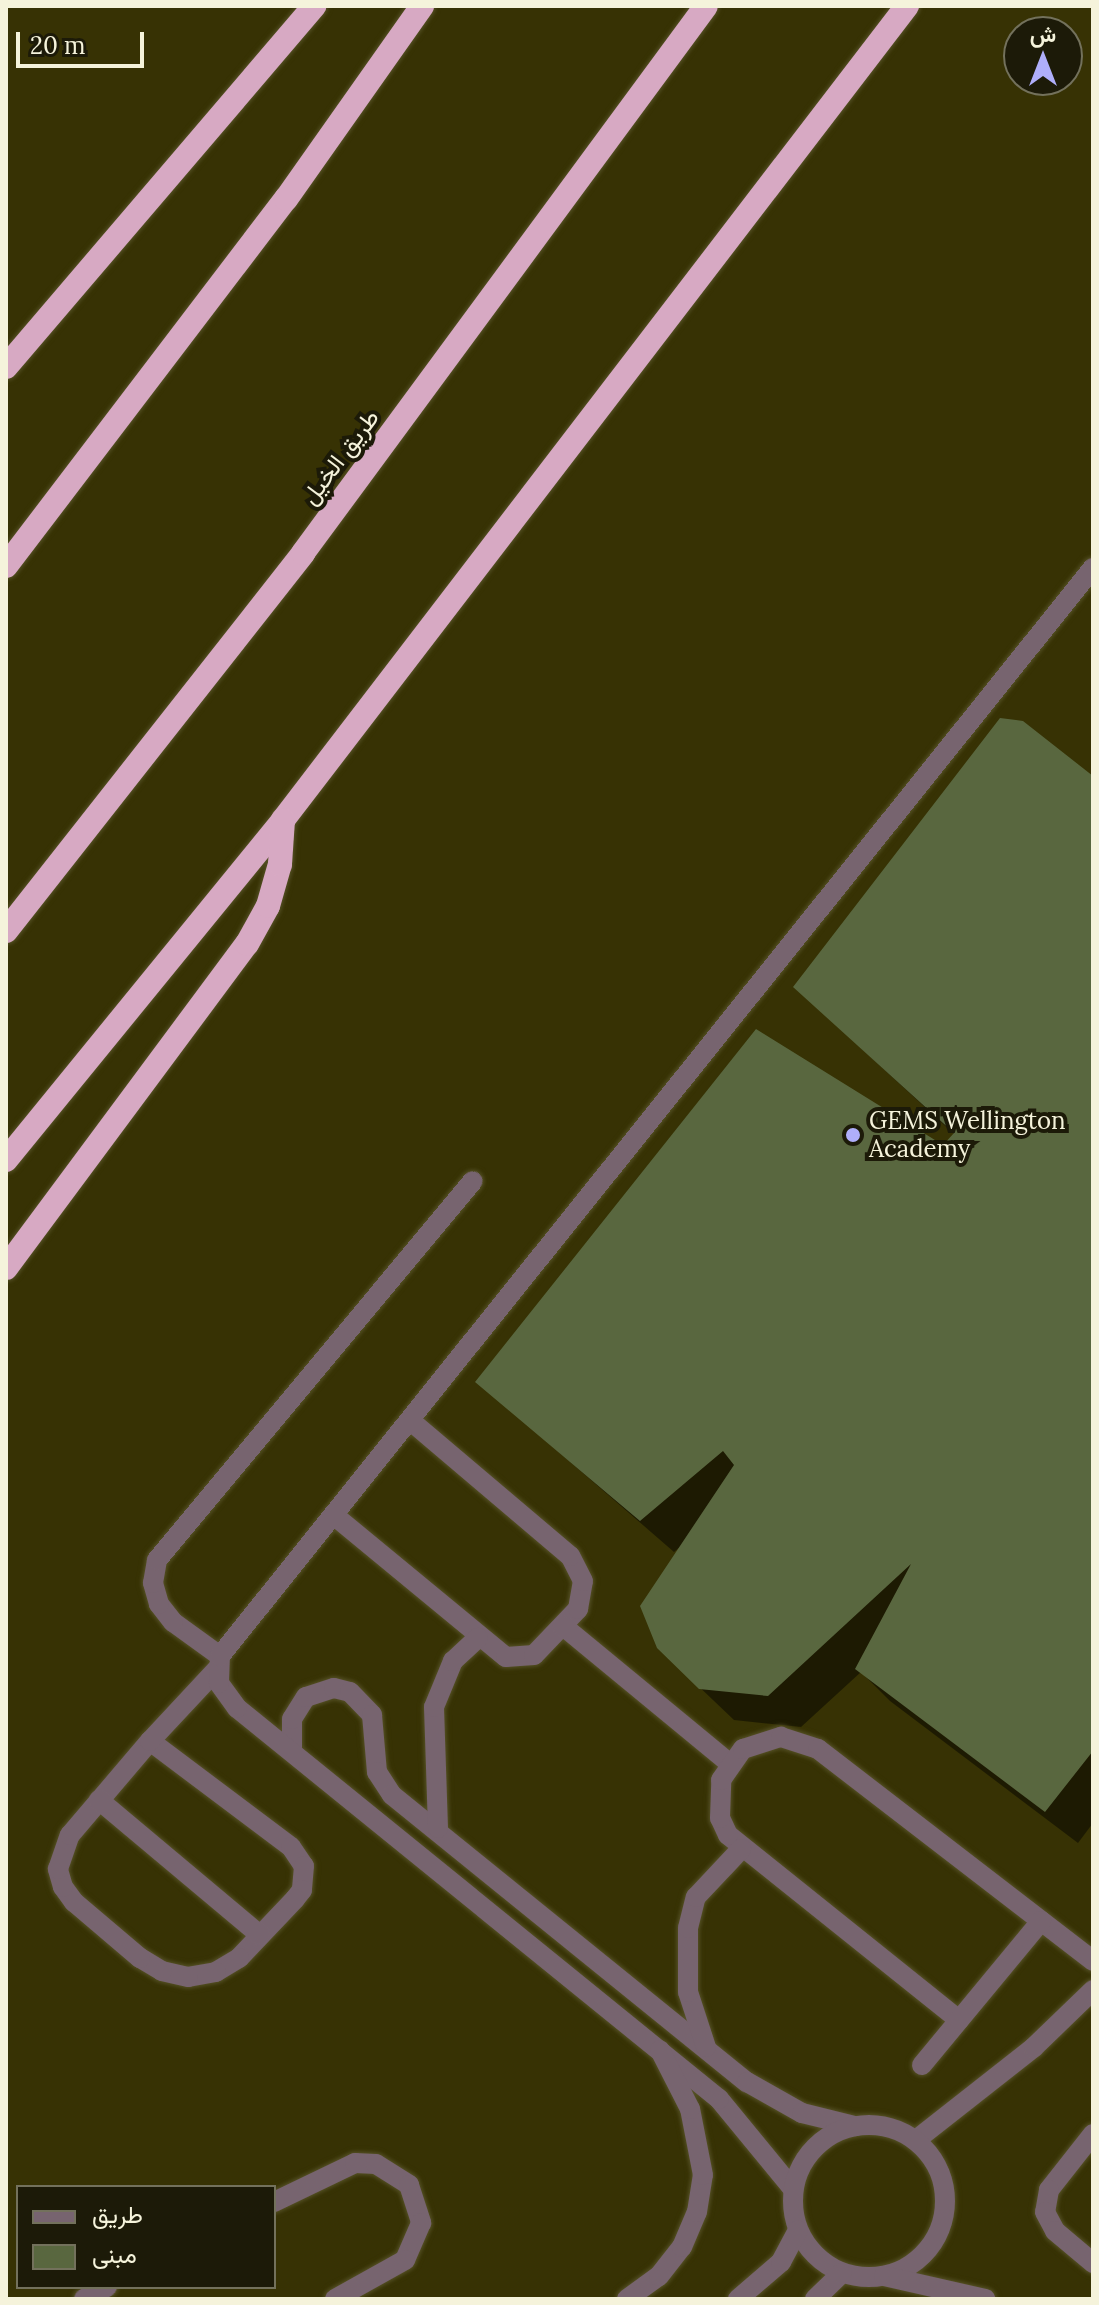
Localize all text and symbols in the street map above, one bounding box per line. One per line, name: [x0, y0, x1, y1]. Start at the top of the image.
scale bar: [20, 16, 148, 66]
north arrow: [1003, 16, 1083, 96]
text: ش: [1030, 20, 1056, 48]
text: 20 m: [30, 30, 86, 61]
street label: طريق الخيل: [295, 404, 385, 510]
place label: GEMS Wellington Academy: [869, 1107, 1066, 1163]
marker: GEMS Wellington Academy: [844, 1126, 862, 1144]
legend: [16, 2185, 276, 2289]
text: طريق: [92, 2199, 143, 2230]
text: مبنى: [92, 2239, 137, 2270]

